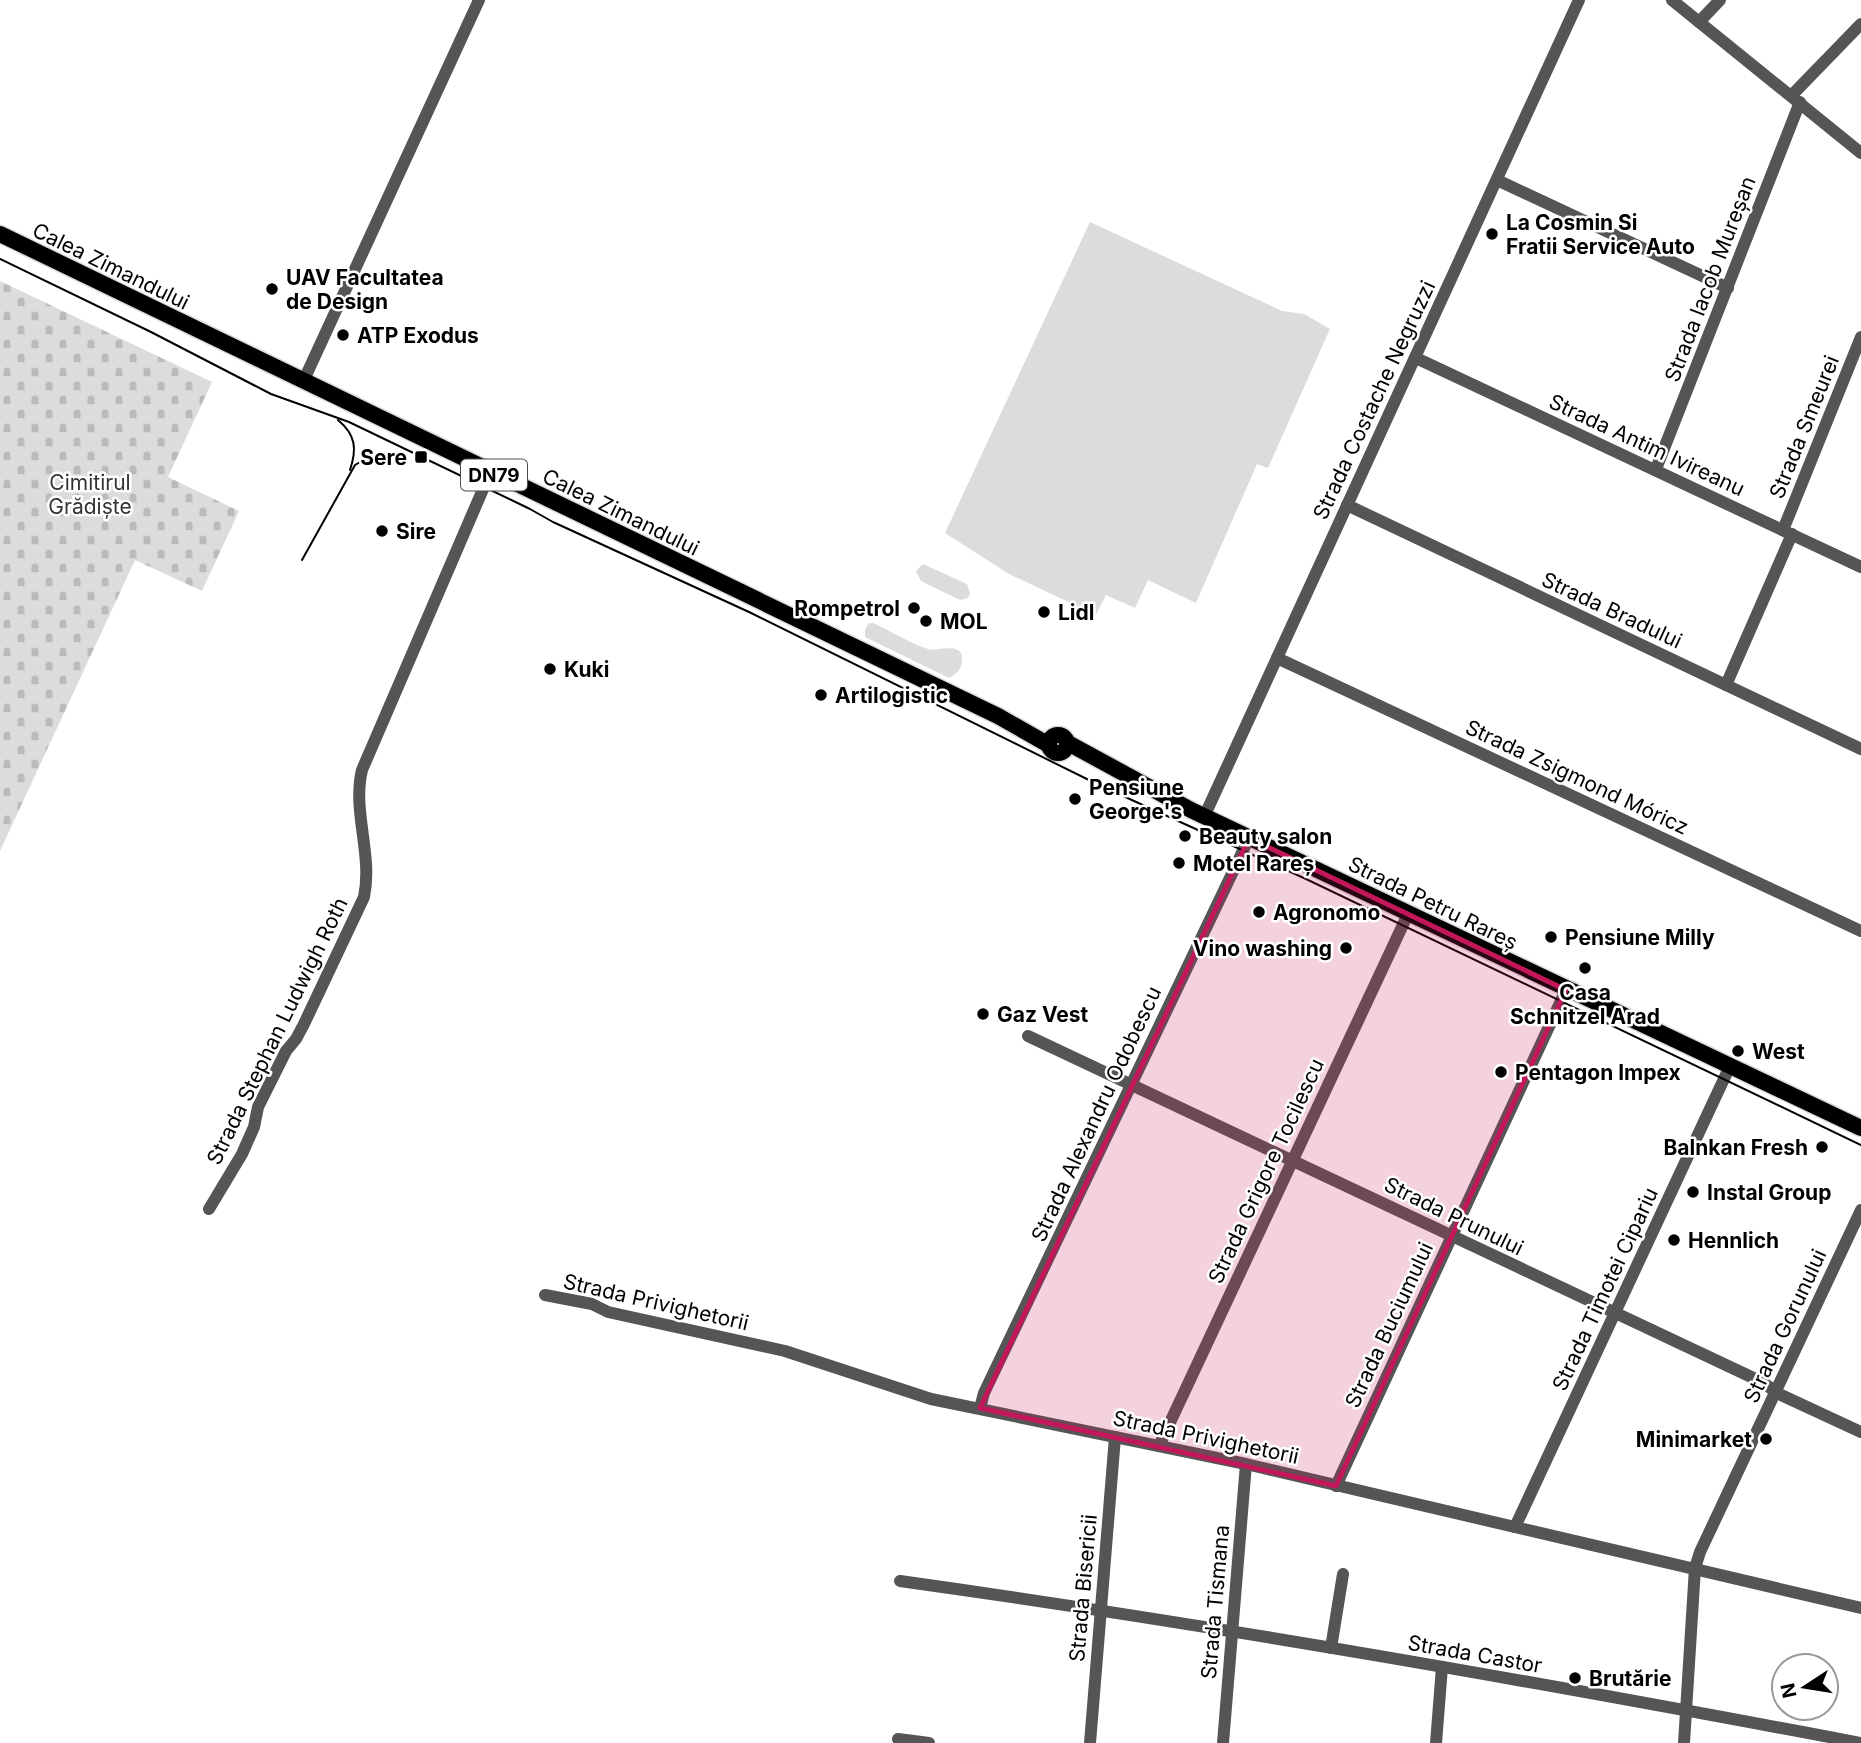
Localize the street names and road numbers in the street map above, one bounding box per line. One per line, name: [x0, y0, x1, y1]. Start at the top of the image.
street label: Strada Iacob Mureșan: [1659, 173, 1761, 385]
street label: Calea Zimandului: [29, 217, 193, 315]
street label: Strada Costache Negruzzi: [1308, 277, 1440, 523]
street label: Strada Smeurei: [1764, 352, 1844, 502]
street label: Strada Antim Ivireanu: [1545, 389, 1749, 501]
road number: DN79: [461, 460, 527, 490]
street label: Calea Zimandului: [539, 463, 703, 561]
street label: Strada Bradului: [1538, 567, 1686, 653]
street label: Strada Zsigmond Móricz: [1462, 714, 1692, 840]
street label: Strada Petru Rareș: [1344, 851, 1522, 955]
street label: Strada Stephan Ludwigh Roth: [201, 893, 353, 1169]
street label: Strada Alexandru Odobescu: [1026, 982, 1166, 1246]
street label: Strada Grigore Tocilescu: [1203, 1055, 1329, 1287]
street label: Strada Prunului: [1380, 1172, 1528, 1260]
street label: Strada Timotei Cipariu: [1547, 1183, 1663, 1395]
street label: Strada Buciumului: [1340, 1238, 1438, 1412]
street label: Strada Gorunului: [1738, 1245, 1832, 1407]
street label: Strada Privighetorii: [561, 1269, 751, 1335]
street label: Strada Privighetorii: [1111, 1405, 1301, 1469]
street label: Strada Bisericii: [1064, 1513, 1102, 1663]
street label: Strada Tismana: [1196, 1524, 1234, 1680]
street label: Strada Castor: [1406, 1630, 1544, 1678]

